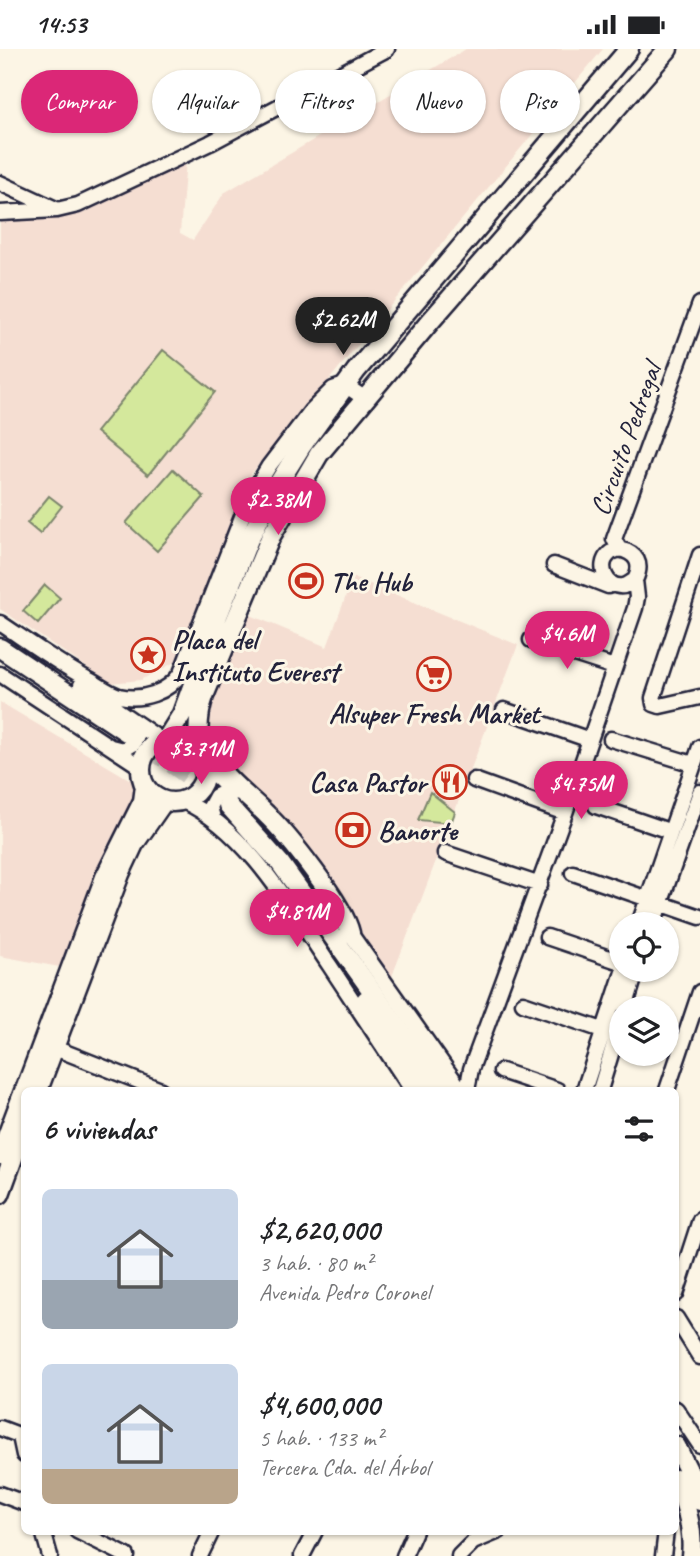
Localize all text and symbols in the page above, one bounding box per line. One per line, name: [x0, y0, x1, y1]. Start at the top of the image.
text: 14:53: [35, 8, 87, 41]
chip: Comprar: [21, 70, 138, 133]
chip: Alquilar: [152, 70, 261, 133]
chip: Filtros: [275, 70, 376, 133]
chip: Nuevo: [390, 70, 486, 133]
chip: Piso: [500, 70, 580, 133]
pin: $2.62M: [286, 297, 400, 357]
text: $2.62M: [311, 305, 375, 334]
street label: Circuito Pedregal: [582, 354, 671, 520]
pin: $2.38M: [221, 477, 335, 537]
text: $2.38M: [247, 485, 309, 514]
sports icon: The Hub: [287, 562, 325, 600]
place label: The Hub: [330, 564, 413, 599]
pin: $4.6M: [518, 611, 616, 671]
text: $4.6M: [541, 619, 593, 648]
place label: Placa del Instituto Everest: [172, 622, 343, 689]
place icon: Placa del Instituto Everest: [129, 636, 167, 674]
supermarket icon: Alsuper Fresh Market: [415, 655, 453, 693]
place label: Alsuper Fresh Market: [329, 696, 542, 731]
pin: $3.71M: [144, 727, 258, 786]
text: $3.71M: [170, 734, 232, 763]
pin: $4.75M: [524, 761, 638, 821]
restaurant icon: Casa Pastor: [431, 763, 469, 801]
place label: Casa Pastor: [309, 765, 429, 800]
text: $4.75M: [550, 769, 612, 798]
bank icon: Banorte: [334, 811, 372, 849]
place label: Banorte: [378, 813, 459, 848]
pin: $4.81M: [240, 890, 354, 949]
text: $4.81M: [266, 897, 328, 926]
map controls: [609, 912, 679, 1066]
button: locate: [609, 912, 679, 982]
button: layers: [609, 996, 679, 1066]
text: 6 viviendas: [42, 1110, 155, 1148]
icon: filters: [620, 1110, 658, 1148]
text: $2,620,000: [259, 1211, 380, 1249]
icon: home: [98, 1217, 182, 1301]
text: 3 hab. · 80 m²: [259, 1249, 372, 1278]
text: Avenida Pedro Coronel: [259, 1278, 430, 1307]
text: $4,600,000: [259, 1386, 380, 1424]
icon: home: [98, 1392, 182, 1476]
text: 5 hab. · 133 m²: [259, 1424, 383, 1453]
text: Tercera Cda. del Árbol: [259, 1453, 430, 1482]

